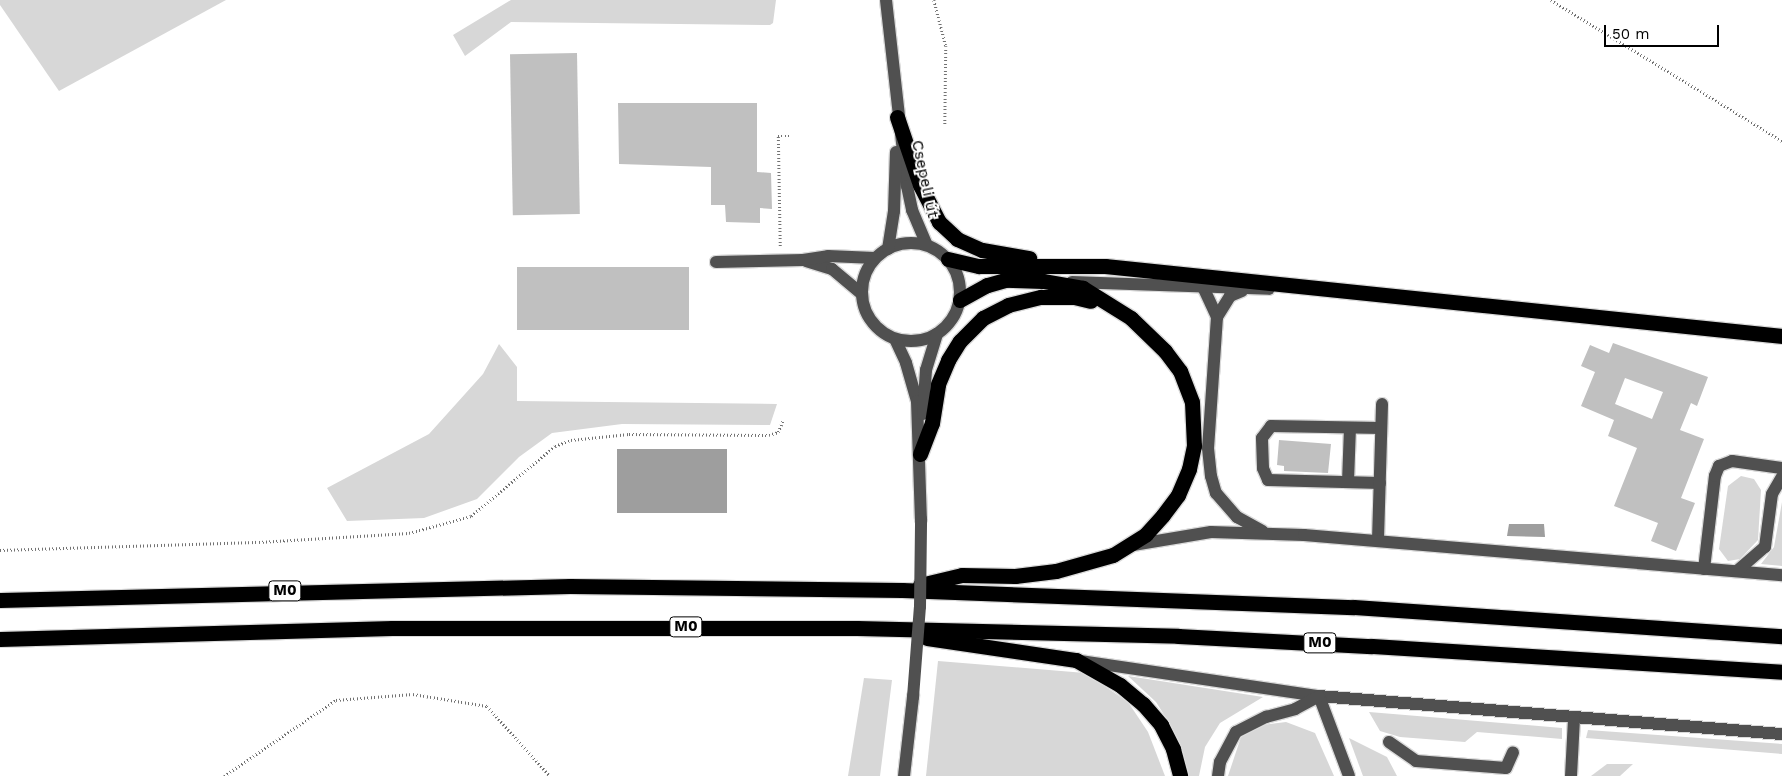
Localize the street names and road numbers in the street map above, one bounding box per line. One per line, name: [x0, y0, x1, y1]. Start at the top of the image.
street label: Csepeli út: [907, 138, 943, 220]
road number: M0: [268, 578, 302, 604]
road number: M0: [668, 614, 704, 640]
road number: M0: [1302, 630, 1338, 656]

